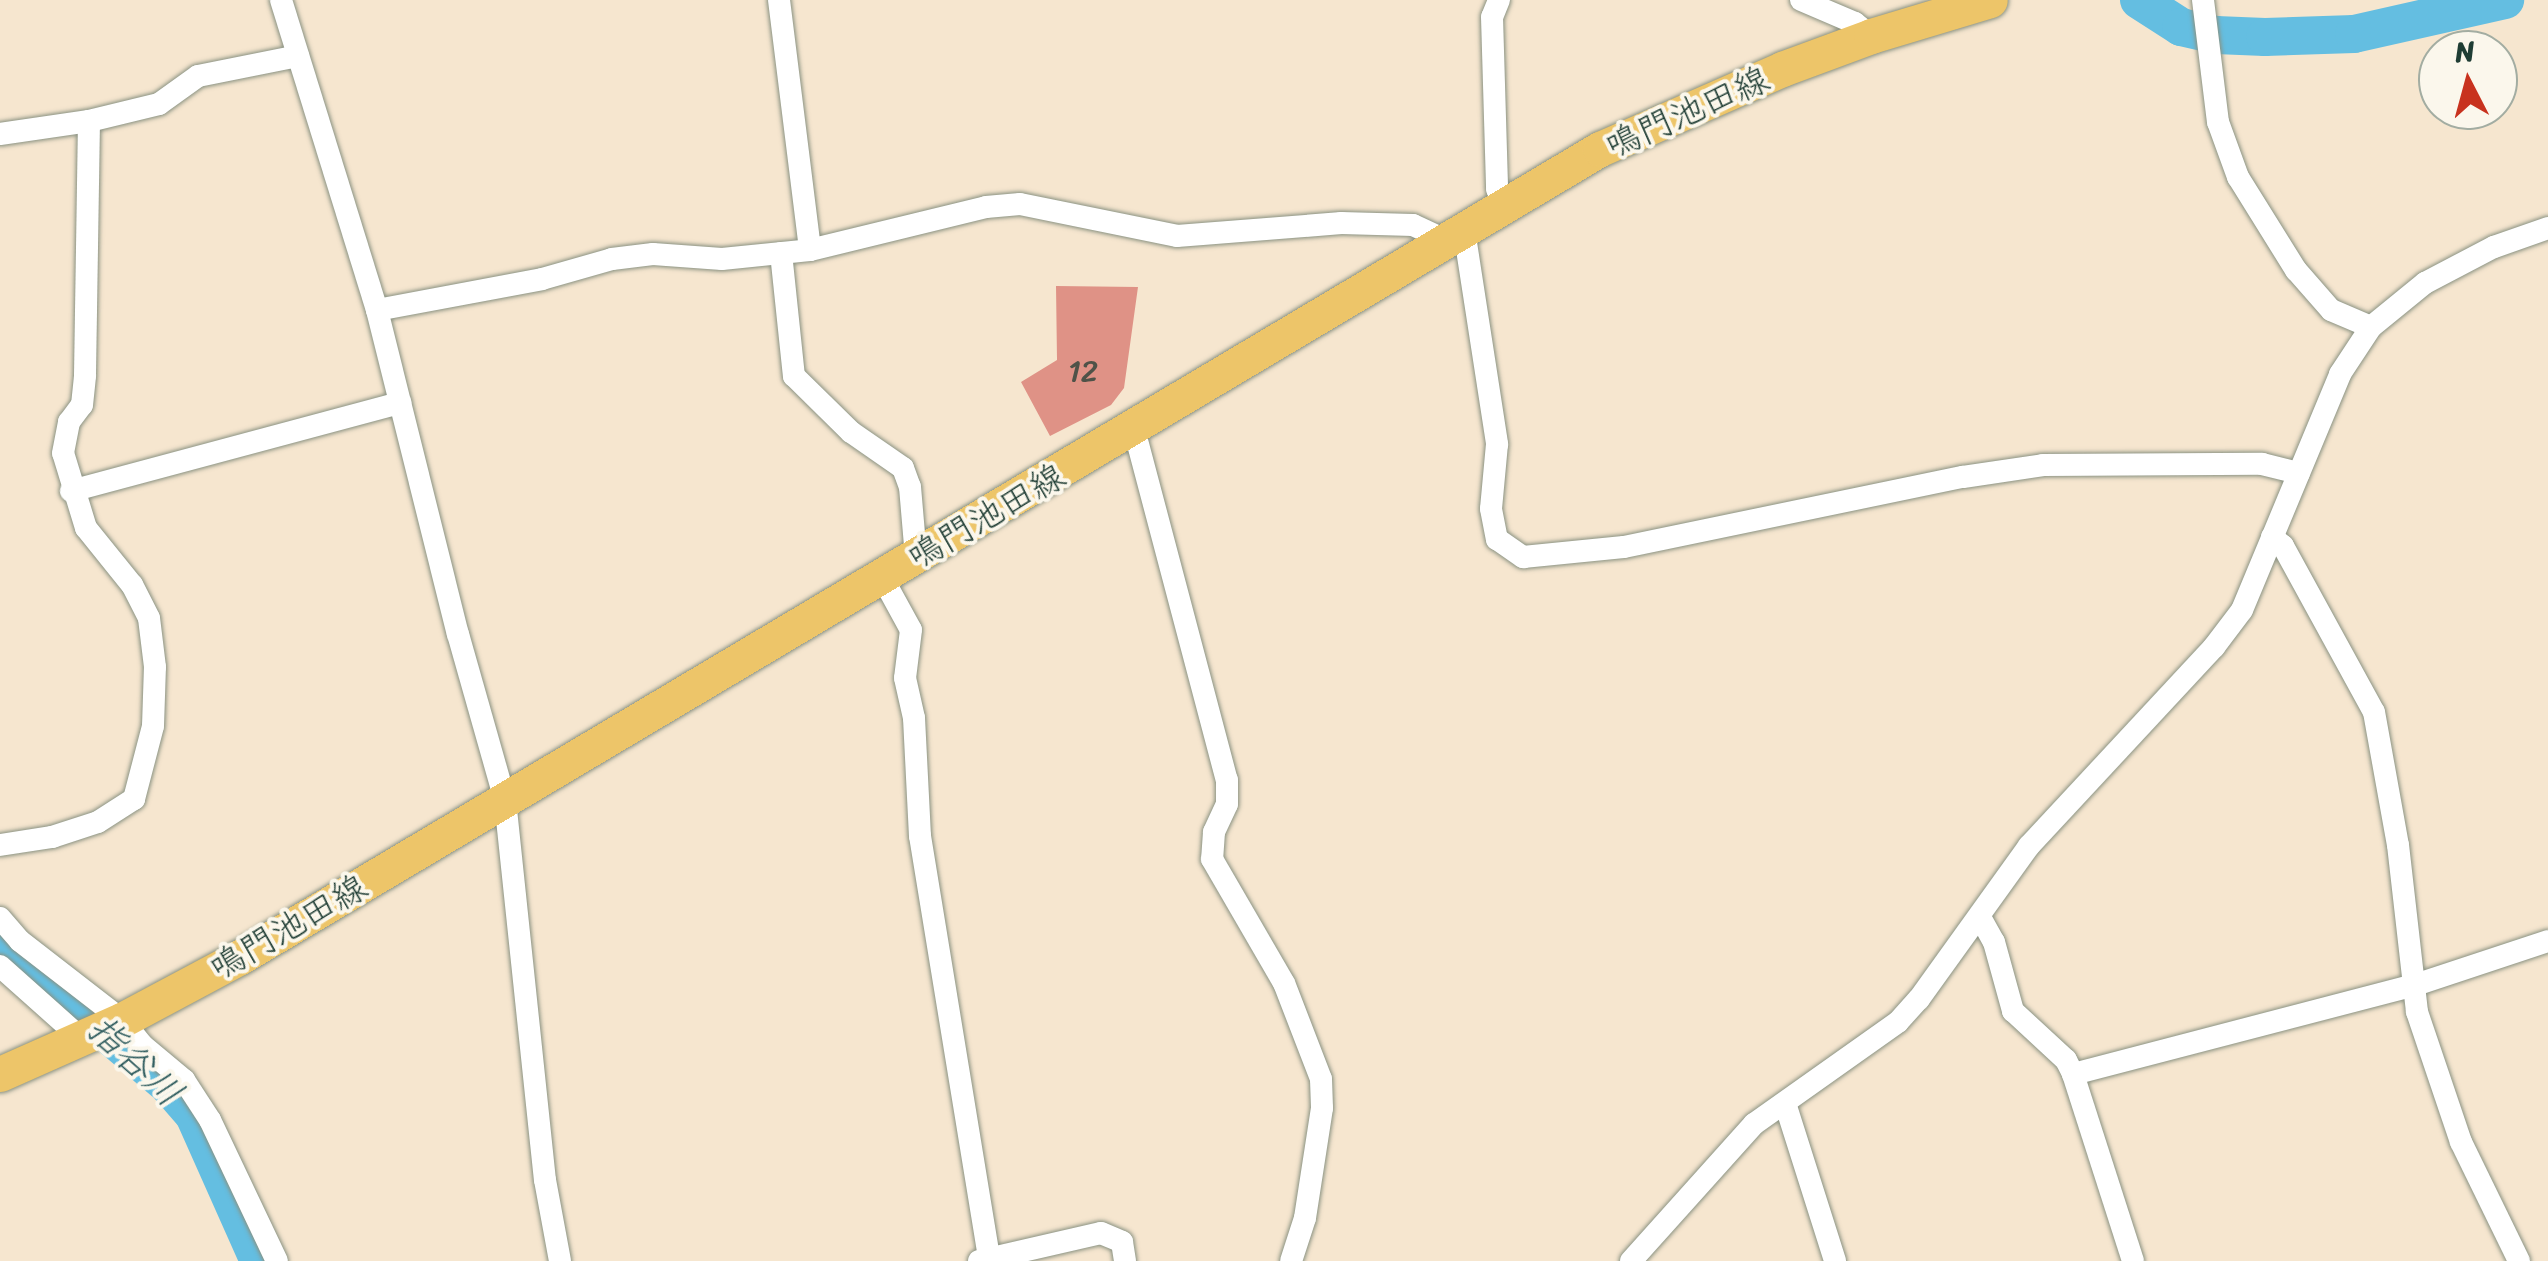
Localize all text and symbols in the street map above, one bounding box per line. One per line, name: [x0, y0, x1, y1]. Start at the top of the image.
text: N: [2453, 26, 2477, 77]
north arrow: [2418, 30, 2518, 130]
street label: 鳴門池田線: [1599, 57, 1775, 167]
house number: 12: [1068, 353, 1098, 389]
street label: 鳴門池田線: [900, 454, 1072, 578]
street label: 鳴門池田線: [202, 865, 374, 989]
water label: 指谷川: [78, 1005, 192, 1117]

